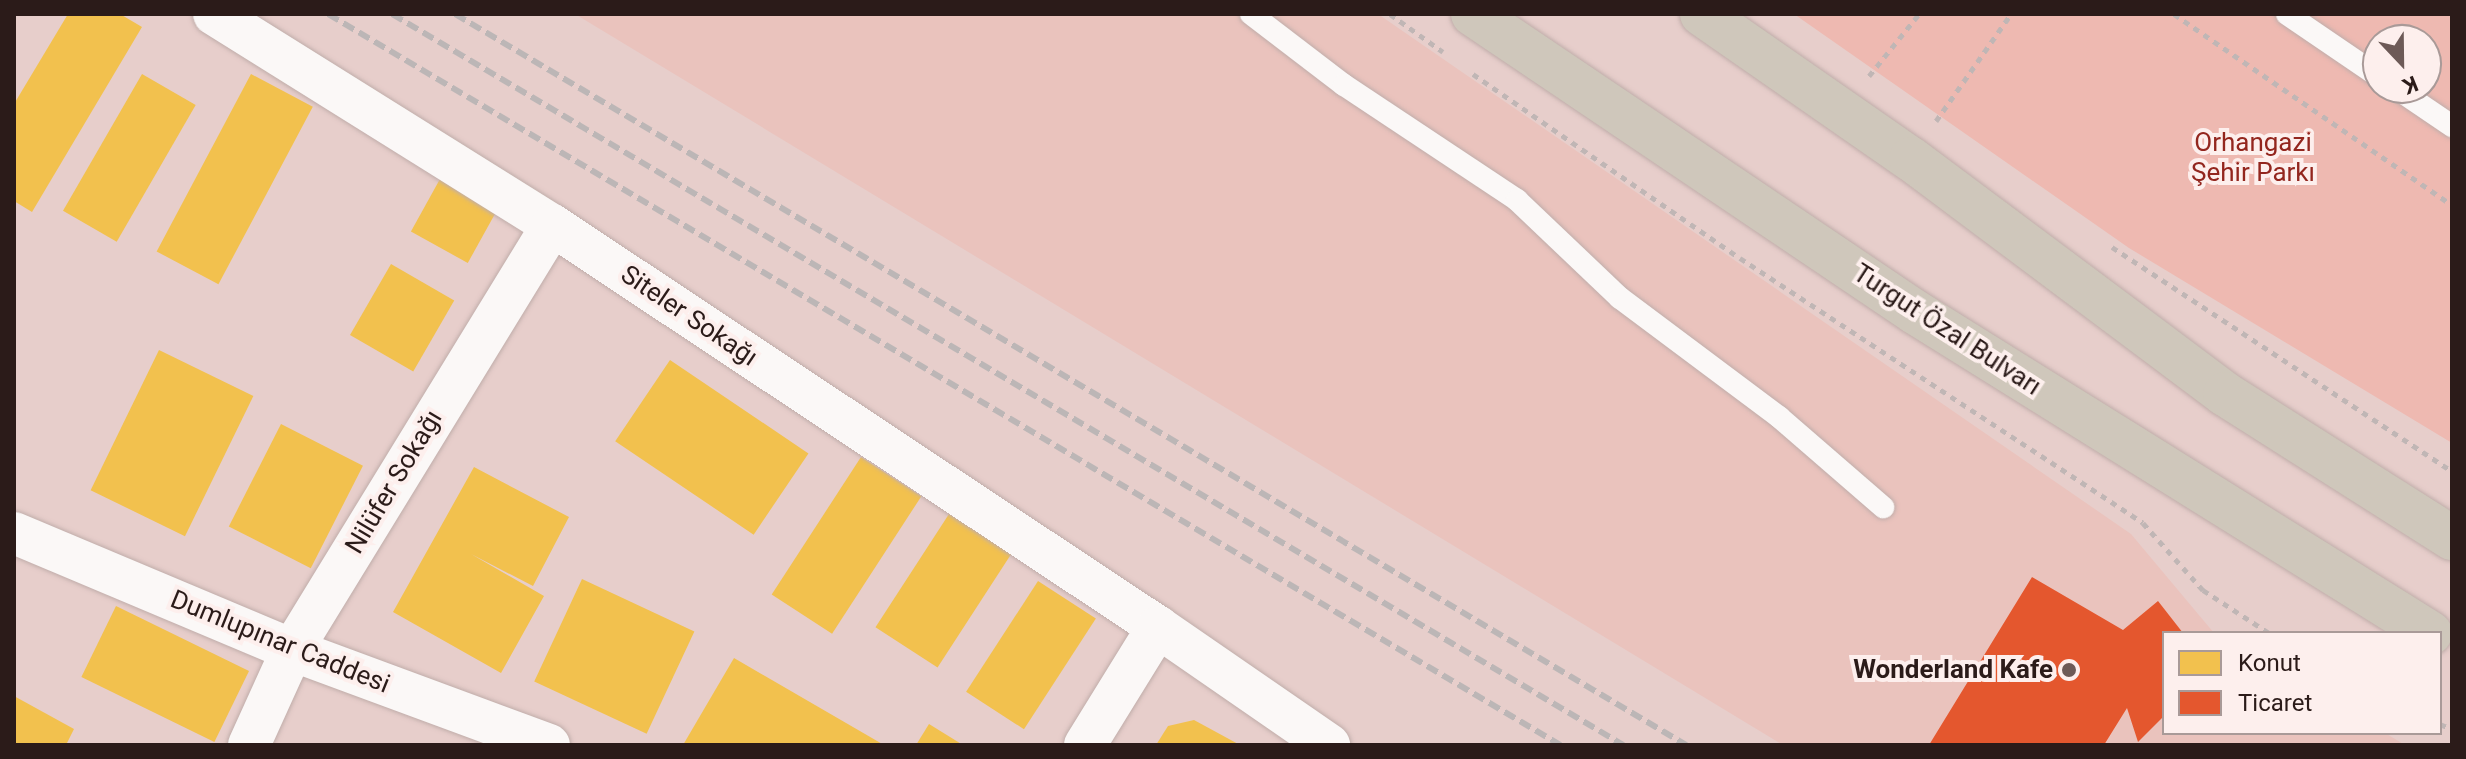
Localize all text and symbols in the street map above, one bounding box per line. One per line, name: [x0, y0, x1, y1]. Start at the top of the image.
north arrow: [2362, 24, 2442, 104]
text: K: [2399, 71, 2422, 99]
park label: Orhangazi Şehir Parkı: [2191, 127, 2315, 188]
street label: Turgut Özal Bulvarı: [1847, 258, 2047, 402]
street label: Siteler Sokağı: [615, 259, 763, 373]
street label: Nilüfer Sokağı: [339, 405, 449, 559]
street label: Dumlupınar Caddesi: [166, 584, 394, 700]
legend: [2162, 631, 2442, 735]
text: Konut: [2238, 649, 2301, 677]
place label: Wonderland Kafe: [1853, 654, 2053, 686]
marker: Wonderland Kafe: [2060, 661, 2078, 679]
text: Ticaret: [2238, 689, 2312, 717]

